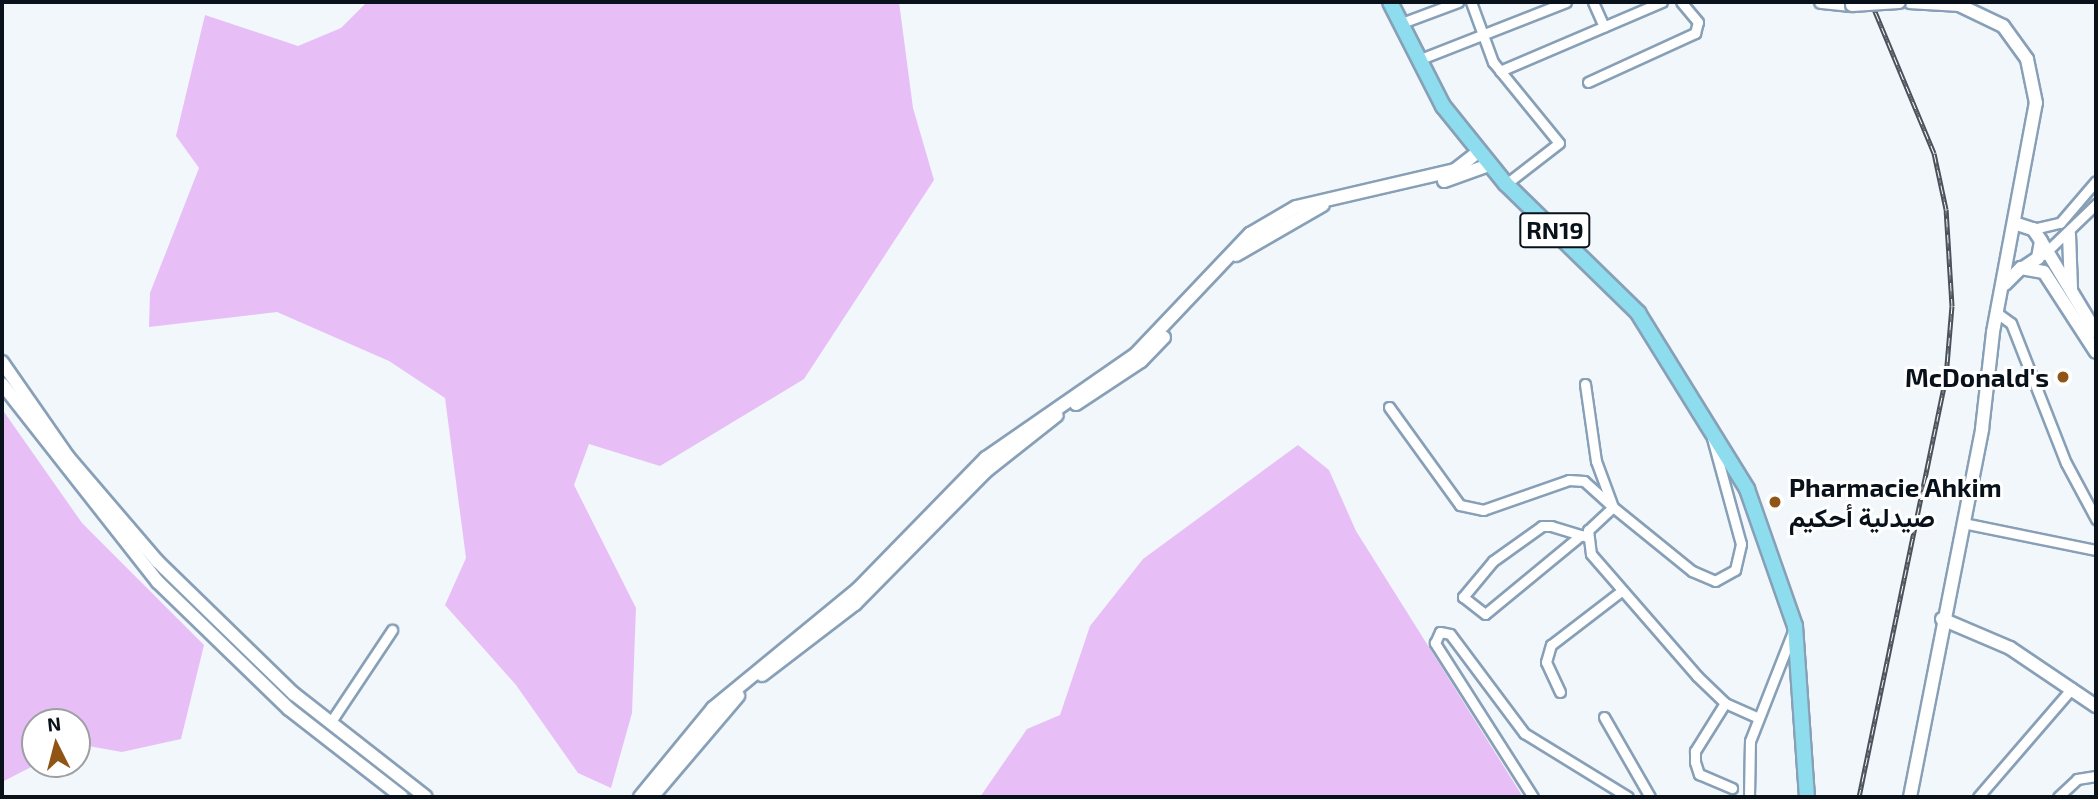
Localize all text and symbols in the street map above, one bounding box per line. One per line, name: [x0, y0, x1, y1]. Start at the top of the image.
road number: RN19: [1518, 210, 1592, 250]
place label: McDonald's: [1905, 361, 2049, 393]
marker: McDonald's: [2055, 369, 2071, 385]
place label: Pharmacie Ahkim صيدلية أحكيم: [1789, 471, 2002, 532]
marker: Pharmacie Ahkim صيدلية أحكيم: [1767, 494, 1783, 510]
north arrow: [21, 708, 91, 778]
text: N: [46, 711, 62, 736]

